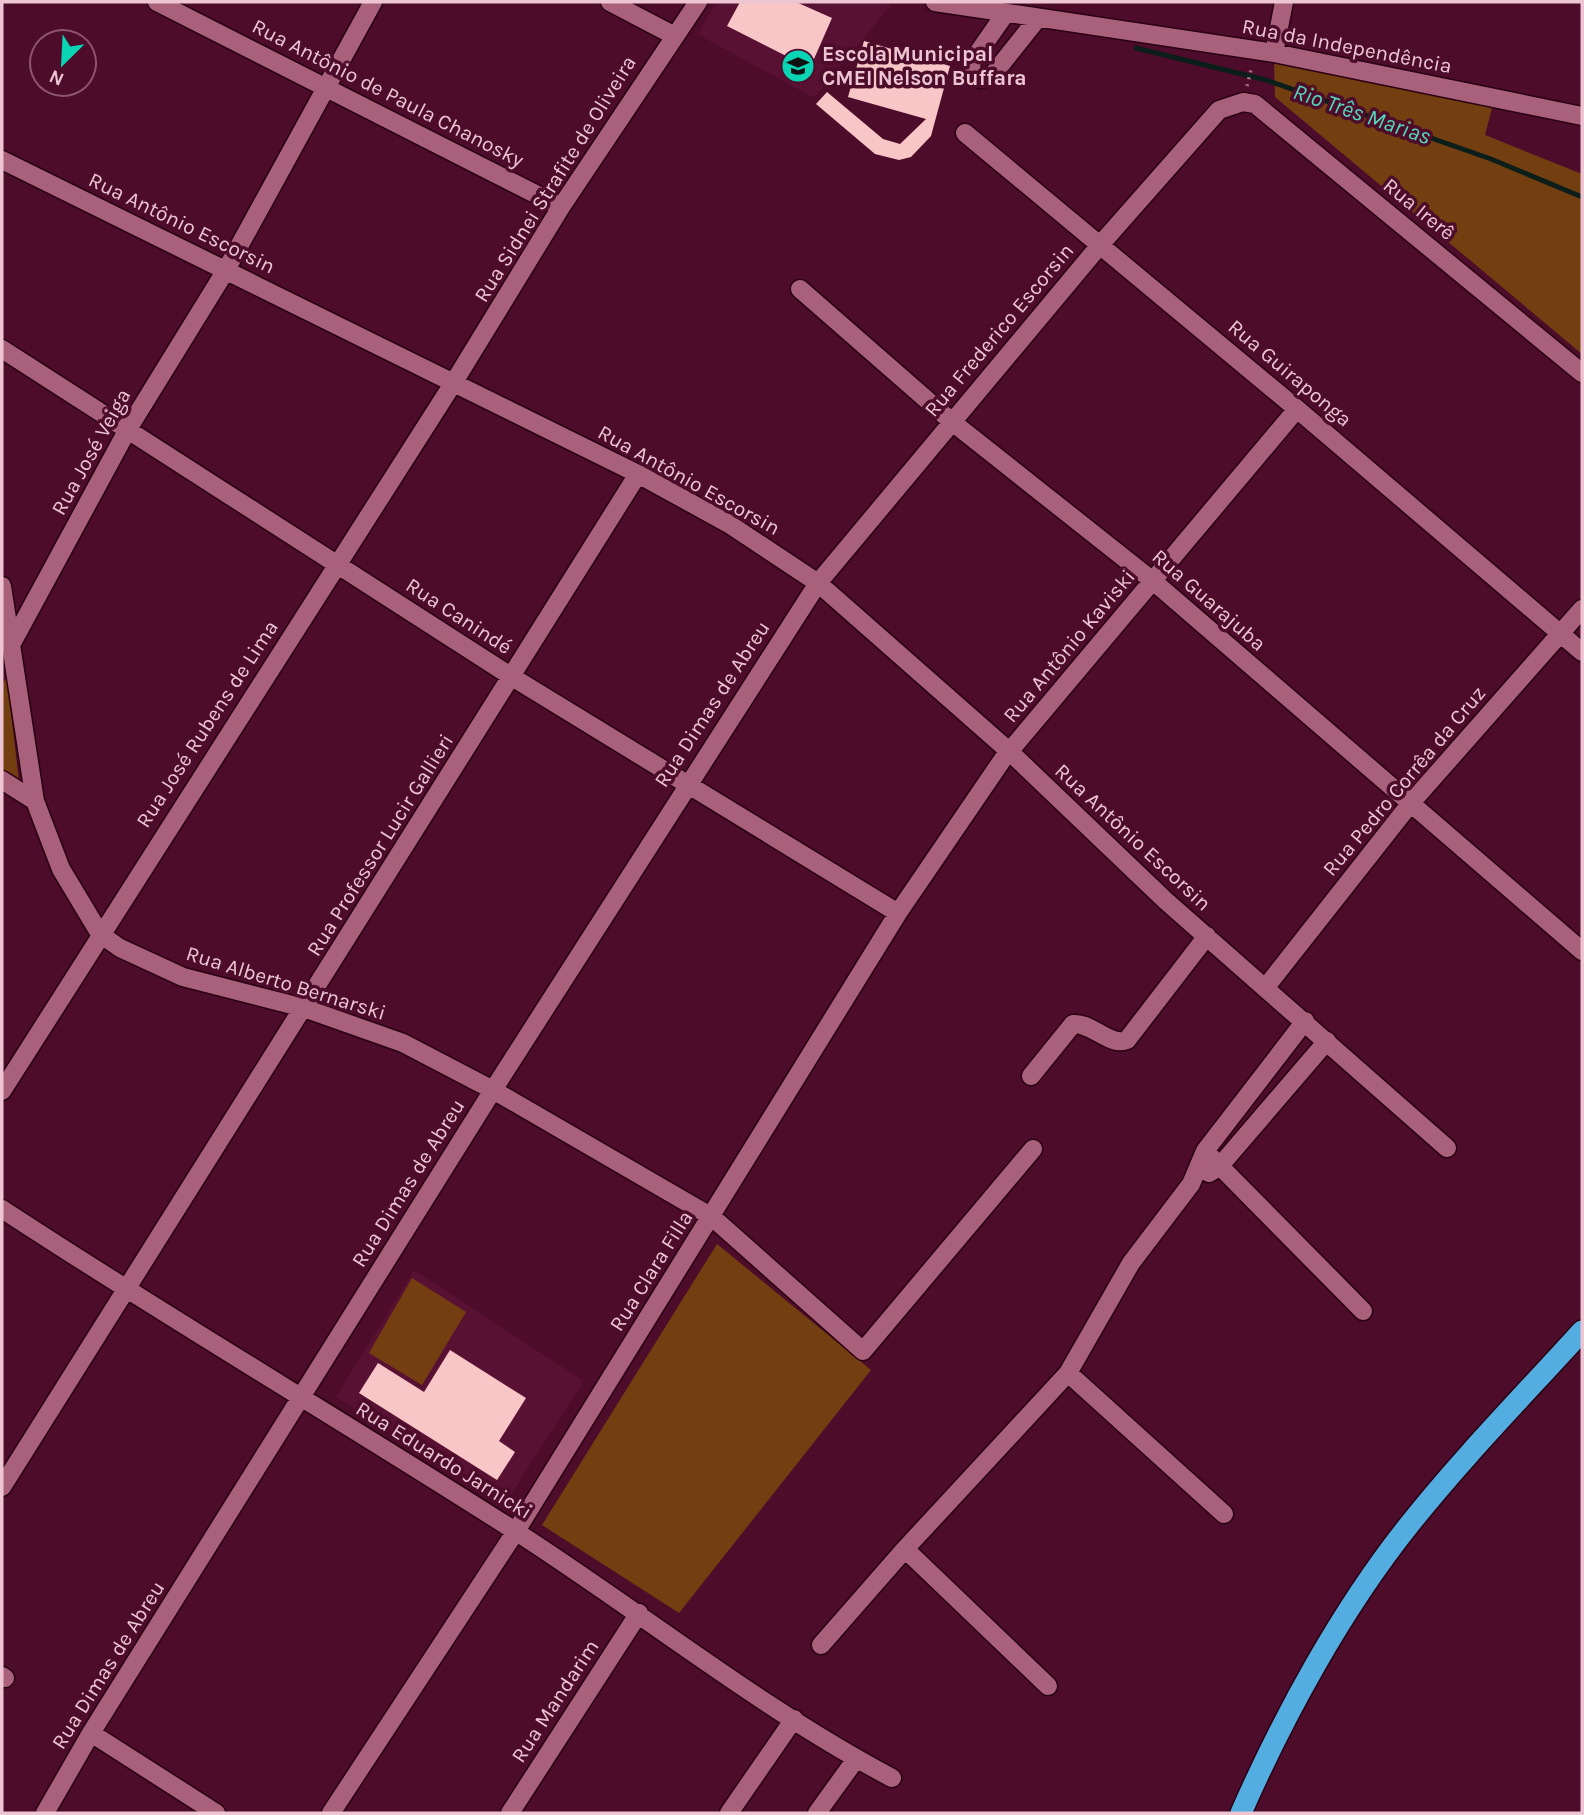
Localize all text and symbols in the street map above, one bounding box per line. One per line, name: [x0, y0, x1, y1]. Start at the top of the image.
street label: Rua Antônio de Paula Chanosky: [248, 14, 528, 172]
street label: Rua da Independência: [1240, 14, 1454, 78]
north arrow: [28, 28, 98, 98]
place label: Escola Municipal CMEI Nelson Buffara: [822, 42, 1027, 90]
school or university icon: Escola Municipal CMEI Nelson Buffara: [779, 47, 817, 85]
street label: Rua Sidnei Strafite de Oliveira: [469, 51, 641, 307]
text: N: [46, 65, 67, 90]
water label: Rio Três Marias: [1290, 78, 1435, 150]
street label: Rua Antônio Escorsin: [85, 167, 279, 279]
street label: Rua Irerê: [1379, 173, 1459, 245]
street label: Rua Frederico Escorsin: [920, 239, 1078, 421]
street label: Rua Guiraponga: [1223, 314, 1357, 432]
street label: Rua José Veiga: [46, 385, 136, 519]
street label: Rua Antônio Escorsin: [594, 420, 784, 540]
street label: Rua Guarajuba: [1147, 544, 1271, 656]
street label: Rua Antônio Kaviski: [998, 565, 1140, 727]
street label: Rua Canindé: [402, 573, 516, 659]
street label: Rua José Rubens de Lima: [131, 616, 283, 832]
street label: Rua Dimas de Abreu: [649, 616, 775, 792]
street label: Rua Pedro Corrêa da Cruz: [1318, 681, 1490, 881]
street label: Rua Professor Lucir Gallieri: [302, 730, 458, 960]
street label: Rua Antônio Escorsin: [1050, 759, 1216, 915]
street label: Rua Alberto Bernarski: [183, 941, 389, 1025]
street label: Rua Dimas de Abreu: [347, 1095, 469, 1271]
street label: Rua Clara Filla: [604, 1206, 698, 1336]
street label: Rua Eduardo Jarnicki: [352, 1396, 536, 1524]
street label: Rua Dimas de Abreu: [47, 1577, 169, 1753]
street label: Rua Mandarim: [506, 1635, 604, 1767]

